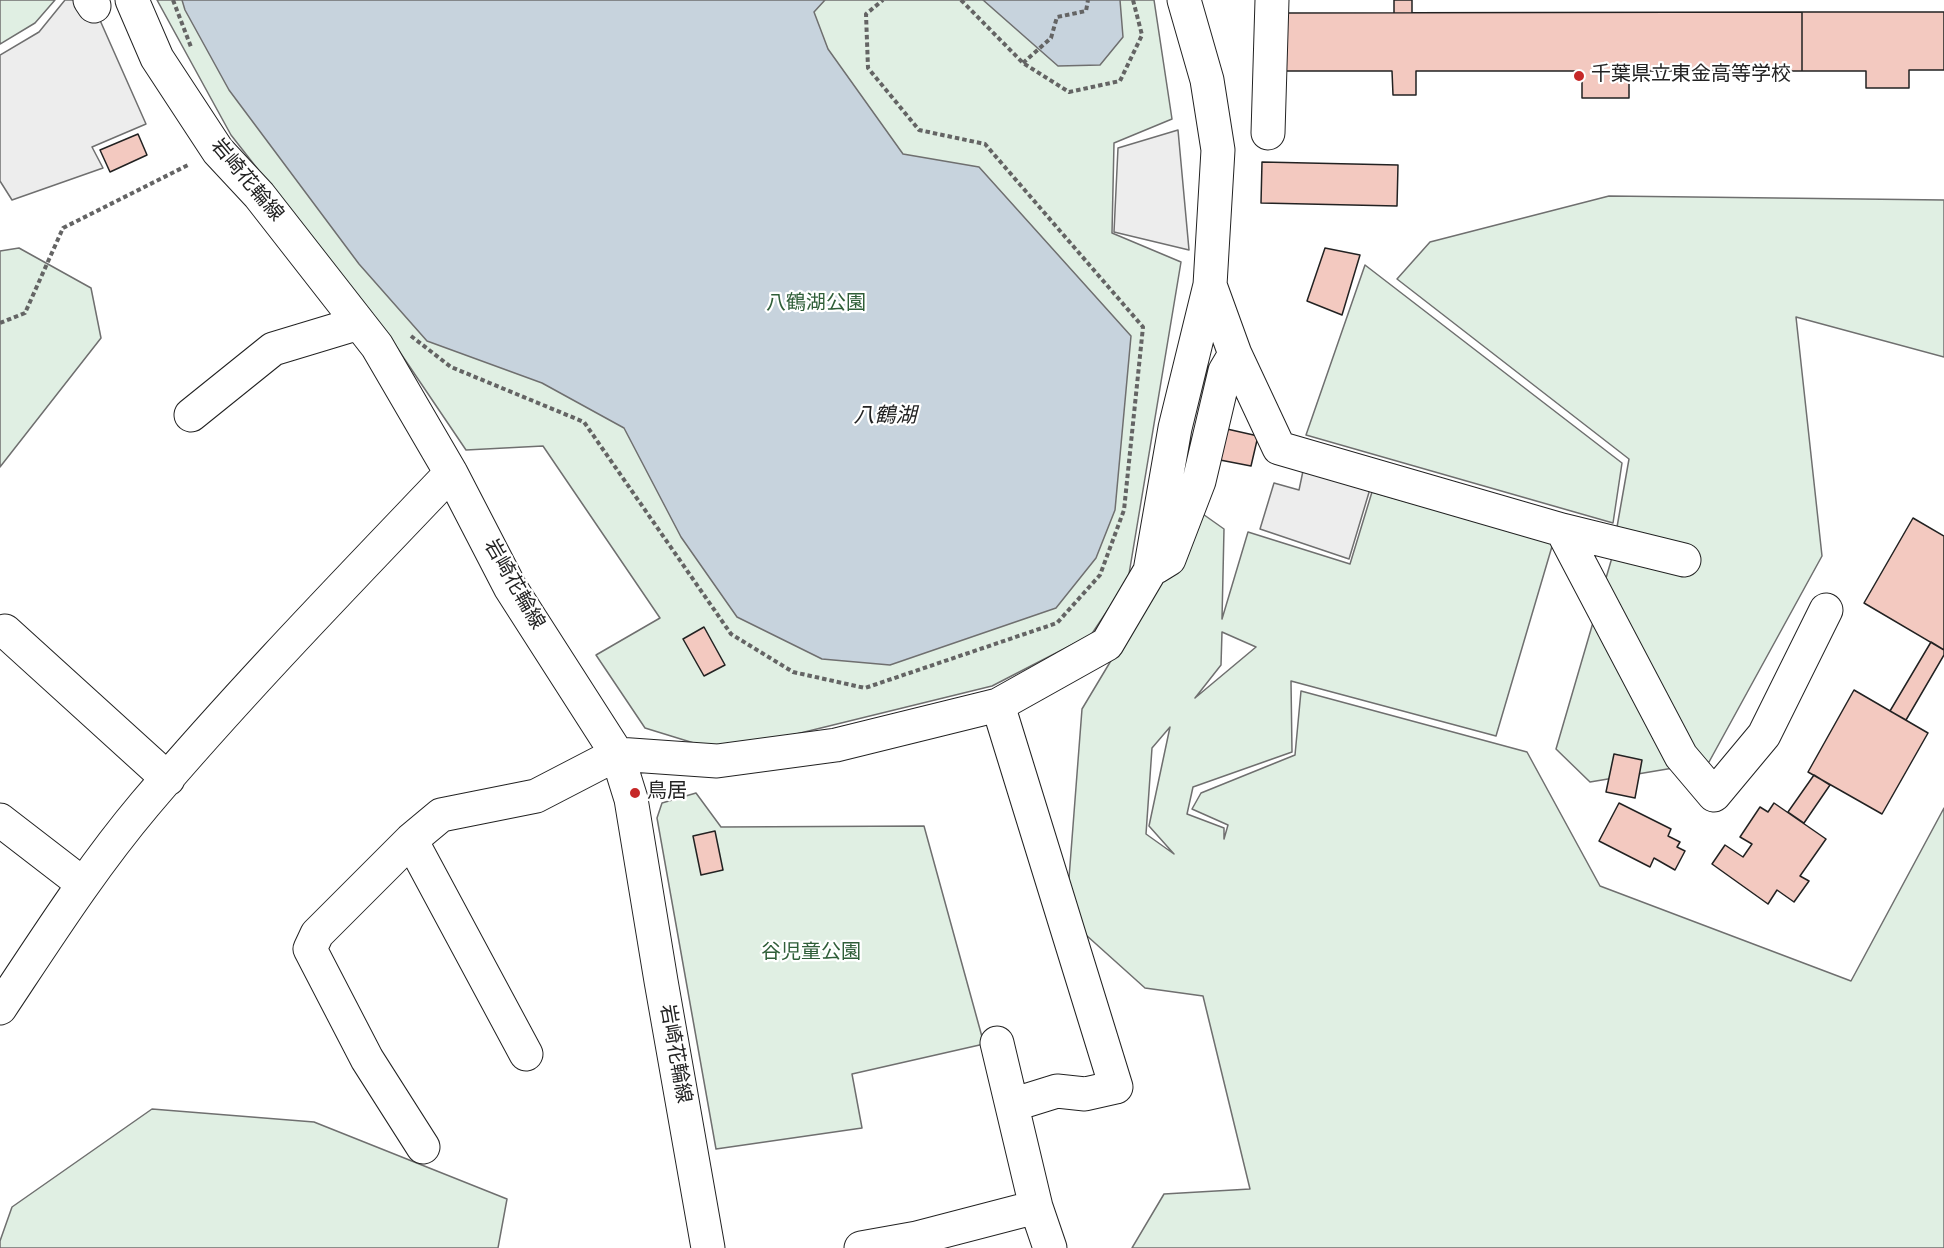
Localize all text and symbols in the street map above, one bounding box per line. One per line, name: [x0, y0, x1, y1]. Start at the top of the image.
place label: 千葉県立東金高等学校: [1591, 64, 1791, 88]
marker: 千葉県立東金高等学校: [1572, 69, 1586, 83]
street label: 岩崎花輪線: [205, 135, 287, 227]
park label: 八鶴湖公園: [766, 293, 866, 317]
water label: 八鶴湖: [854, 404, 916, 430]
street label: 岩崎花輪線: [478, 536, 548, 634]
place label: 鳥居: [647, 781, 687, 805]
marker: 鳥居: [628, 786, 642, 800]
park label: 谷児童公園: [761, 942, 861, 966]
street label: 岩崎花輪線: [653, 1003, 695, 1105]

